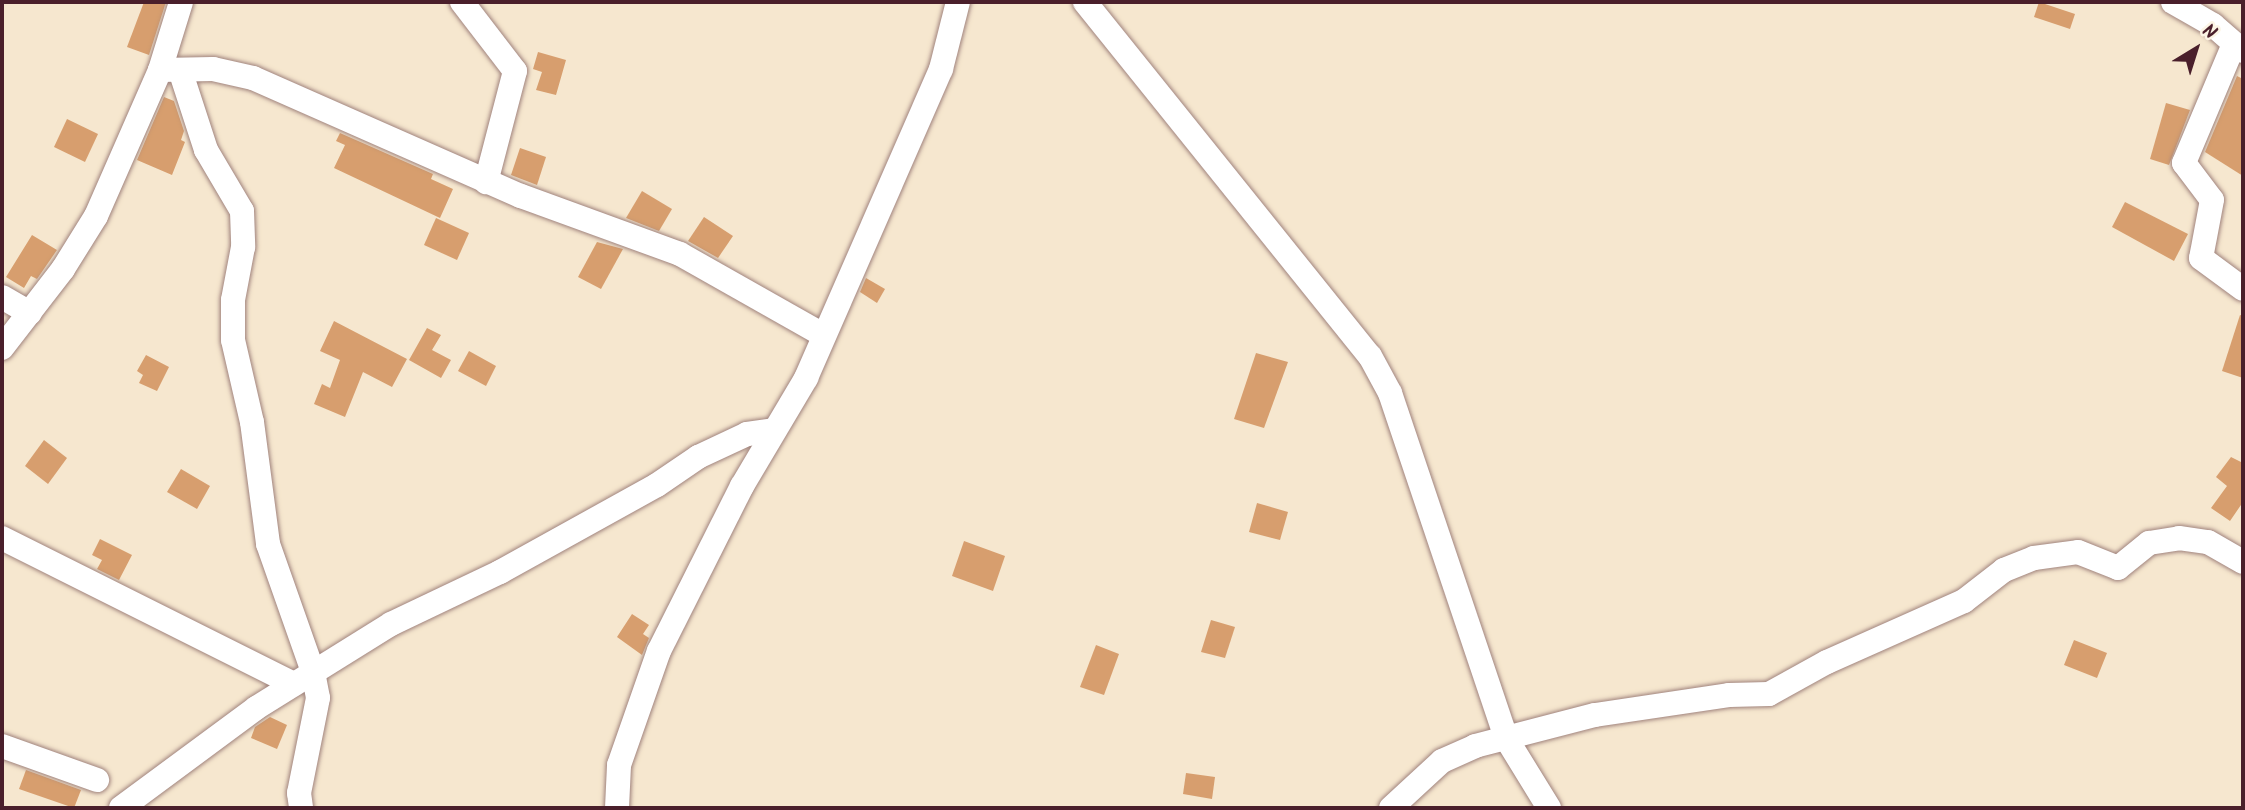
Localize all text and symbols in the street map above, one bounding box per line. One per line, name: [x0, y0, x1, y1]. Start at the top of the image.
north arrow: [2161, 14, 2231, 84]
text: N: [2195, 17, 2223, 48]

